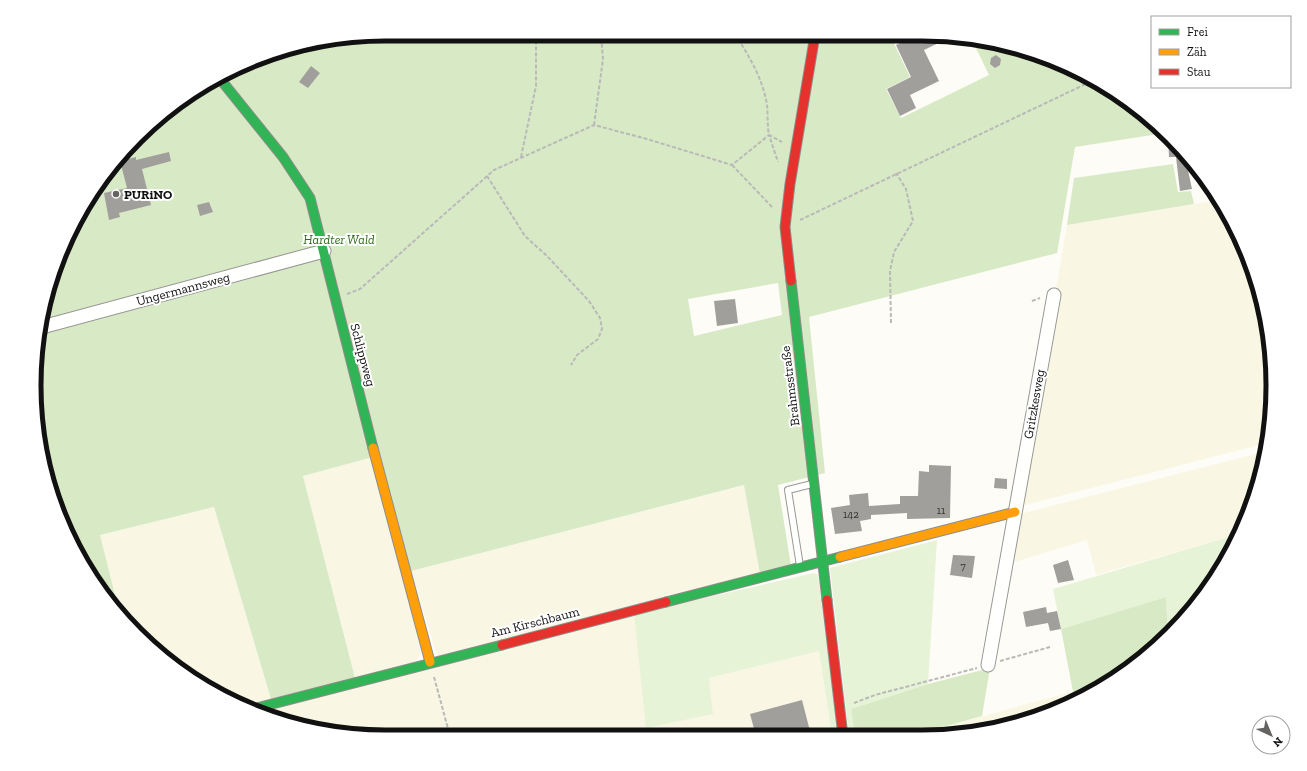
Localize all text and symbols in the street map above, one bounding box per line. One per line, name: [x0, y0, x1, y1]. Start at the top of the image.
legend: [1151, 16, 1291, 88]
text: Frei: [1187, 25, 1208, 39]
text: Zäh: [1187, 45, 1207, 59]
text: Stau: [1187, 65, 1211, 79]
place label: PURiNO: [124, 187, 172, 202]
marker: PURiNO: [111, 189, 121, 199]
park label: Hardter Wald: [303, 232, 375, 247]
street label: Ungermannsweg: [135, 269, 231, 309]
street label: Schlippweg: [347, 322, 379, 388]
street label: Brahmsstraße: [778, 345, 802, 427]
street label: Gritzkesweg: [1021, 368, 1047, 440]
house number: 11: [937, 504, 946, 517]
house number: 142: [843, 508, 859, 521]
house number: 7: [960, 560, 966, 573]
street label: Am Kirschbaum: [489, 604, 582, 640]
north arrow: [1251, 715, 1291, 755]
text: N: [1270, 734, 1285, 750]

